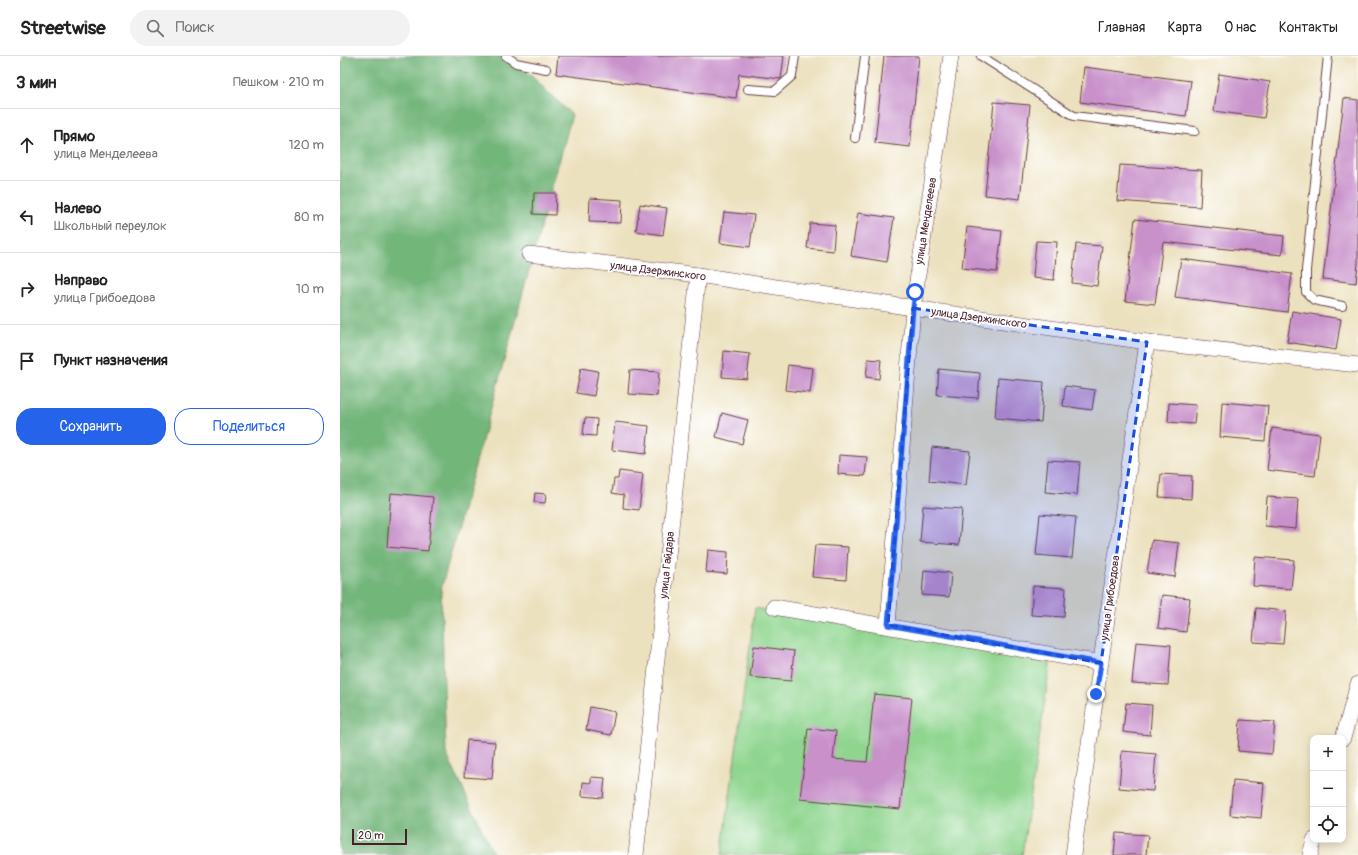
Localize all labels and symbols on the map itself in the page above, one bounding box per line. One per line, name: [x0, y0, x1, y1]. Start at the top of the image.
street label: улица Менделеева: [913, 177, 939, 266]
street label: улица Дзержинского: [608, 259, 707, 283]
route start: [906, 283, 924, 301]
street label: улица Дзержинского: [929, 305, 1028, 331]
street label: улица Гайдара: [657, 531, 677, 600]
street label: улица Грибоедова: [1097, 555, 1122, 642]
route end: [1087, 685, 1105, 703]
scale bar: [352, 827, 407, 846]

